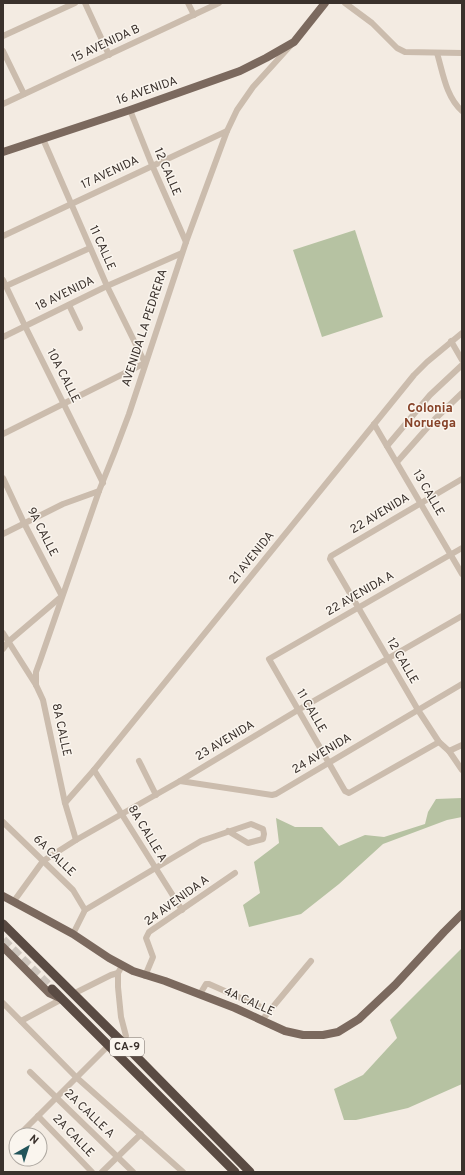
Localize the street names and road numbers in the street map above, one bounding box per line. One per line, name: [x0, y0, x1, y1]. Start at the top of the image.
street label: 15 AVENIDA B: [69, 21, 143, 67]
street label: 16 AVENIDA: [114, 73, 180, 109]
street label: 12 CALLE: [150, 146, 184, 198]
street label: 17 AVENIDA: [79, 153, 141, 193]
street label: 11 CALLE: [85, 223, 119, 273]
street label: AVENIDA LA PEDRERA: [118, 267, 172, 389]
street label: 18 AVENIDA: [33, 273, 97, 315]
street label: 10A CALLE: [43, 346, 83, 406]
street label: 13 CALLE: [408, 467, 448, 519]
street label: 22 AVENIDA: [347, 490, 413, 538]
street label: 9A CALLE: [23, 505, 61, 559]
street label: 21 AVENIDA: [226, 528, 278, 588]
street label: 22 AVENIDA A: [323, 568, 397, 620]
street label: 12 CALLE: [382, 635, 422, 687]
street label: 11 CALLE: [292, 686, 330, 736]
street label: 8A CALLE: [48, 702, 74, 758]
street label: 23 AVENIDA: [192, 717, 258, 765]
street label: 24 AVENIDA: [289, 730, 355, 778]
street label: 8A CALLE A: [124, 802, 170, 866]
street label: 6A CALLE: [29, 832, 79, 880]
street label: 24 AVENIDA A: [141, 872, 213, 930]
street label: 4A CALLE: [221, 984, 277, 1020]
road number: CA-9: [110, 1038, 144, 1056]
street label: 2A CALLE A: [61, 1086, 117, 1142]
street label: 2A CALLE: [49, 1111, 97, 1161]

